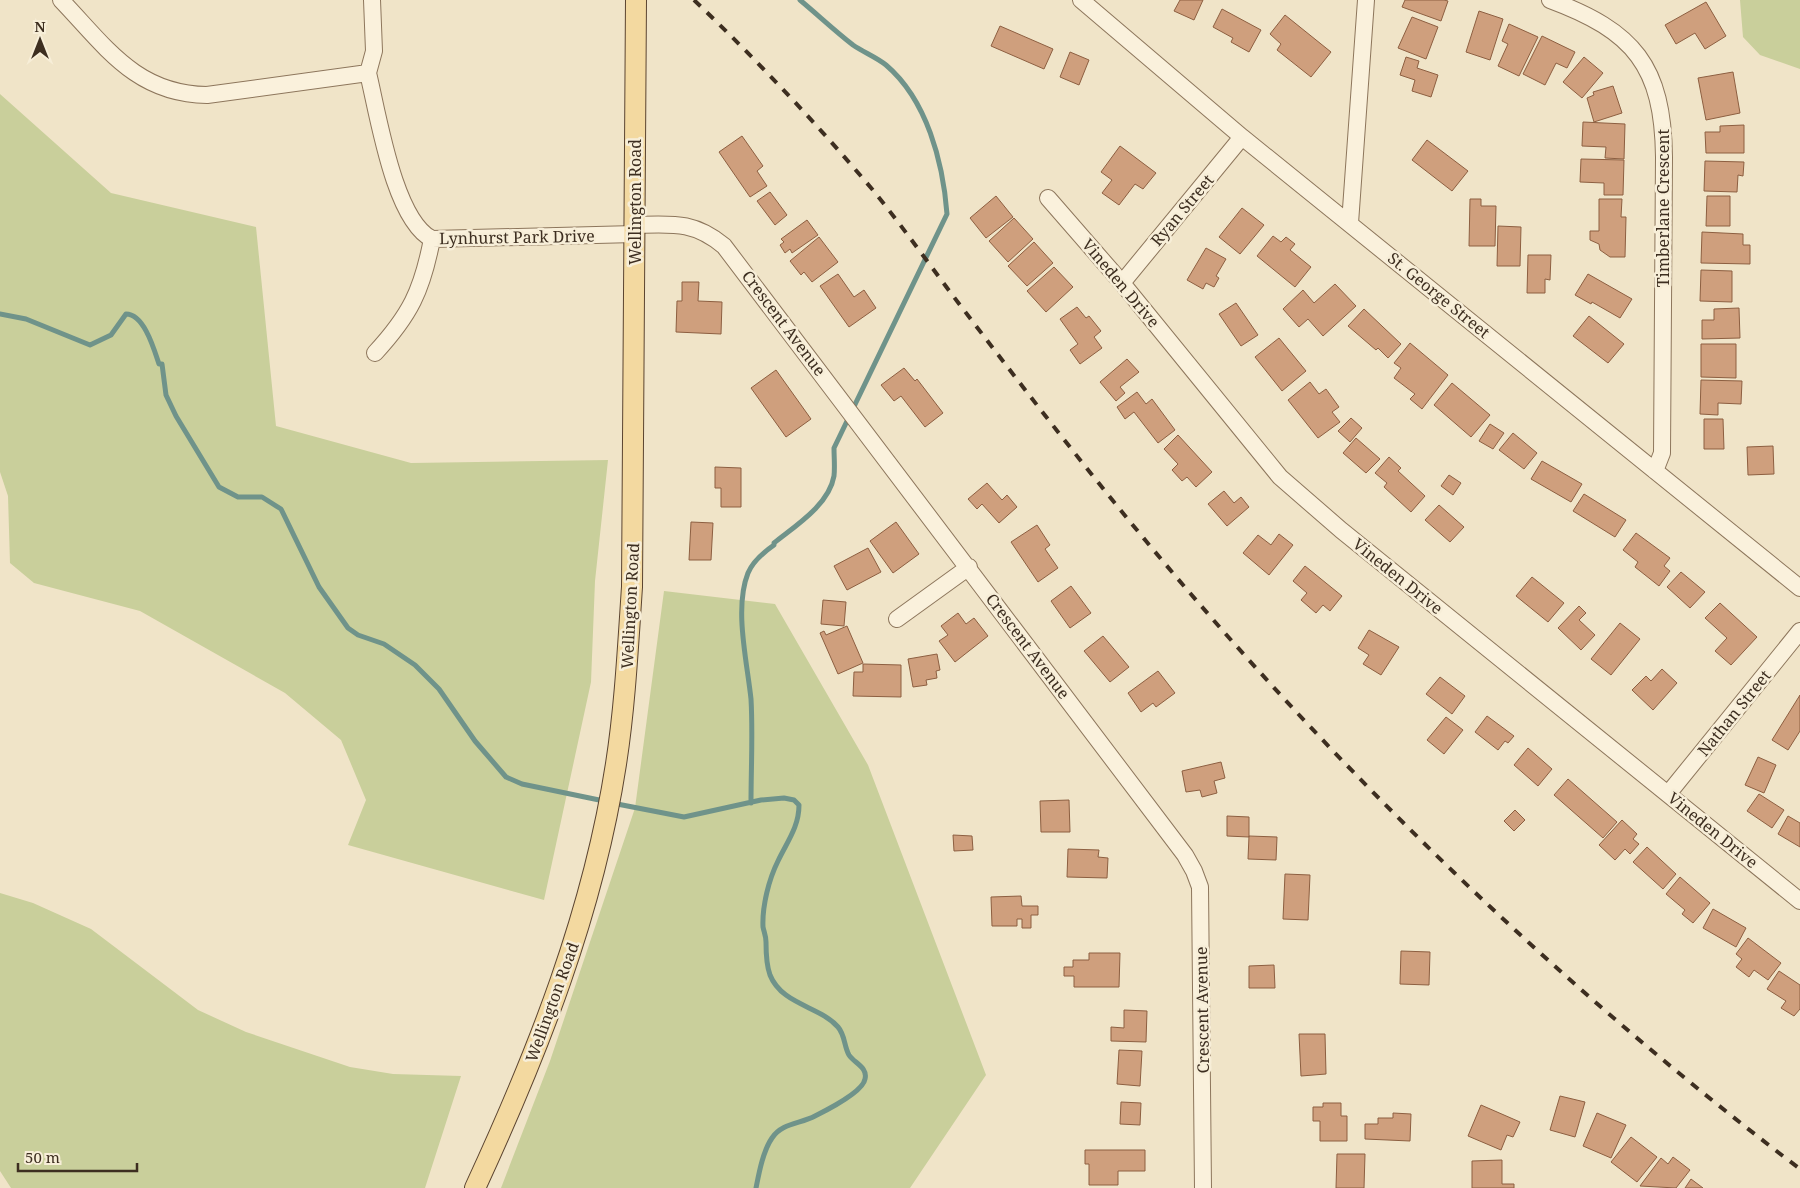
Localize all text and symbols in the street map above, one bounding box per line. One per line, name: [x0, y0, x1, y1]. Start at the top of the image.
north arrow: [15, 15, 65, 65]
text: N: [34, 17, 46, 36]
street label: Timberlane Crescent: [1652, 128, 1674, 287]
street label: Wellington Road: [624, 139, 646, 265]
street label: Ryan Street: [1146, 169, 1219, 251]
street label: Lynhurst Park Drive: [439, 225, 595, 249]
street label: Vineden Drive: [1077, 234, 1165, 332]
street label: St. George Street: [1383, 247, 1495, 343]
street label: Crescent Avenue: [737, 266, 831, 380]
street label: Vineden Drive: [1348, 533, 1448, 619]
street label: Wellington Road: [616, 542, 644, 670]
street label: Crescent Avenue: [981, 589, 1075, 703]
street label: Nathan Street: [1692, 665, 1776, 761]
street label: Vineden Drive: [1663, 787, 1763, 873]
street label: Wellington Road: [520, 939, 584, 1065]
street label: Crescent Avenue: [1190, 946, 1214, 1074]
scale bar: [18, 1140, 136, 1172]
text: 50 m: [25, 1147, 60, 1167]

